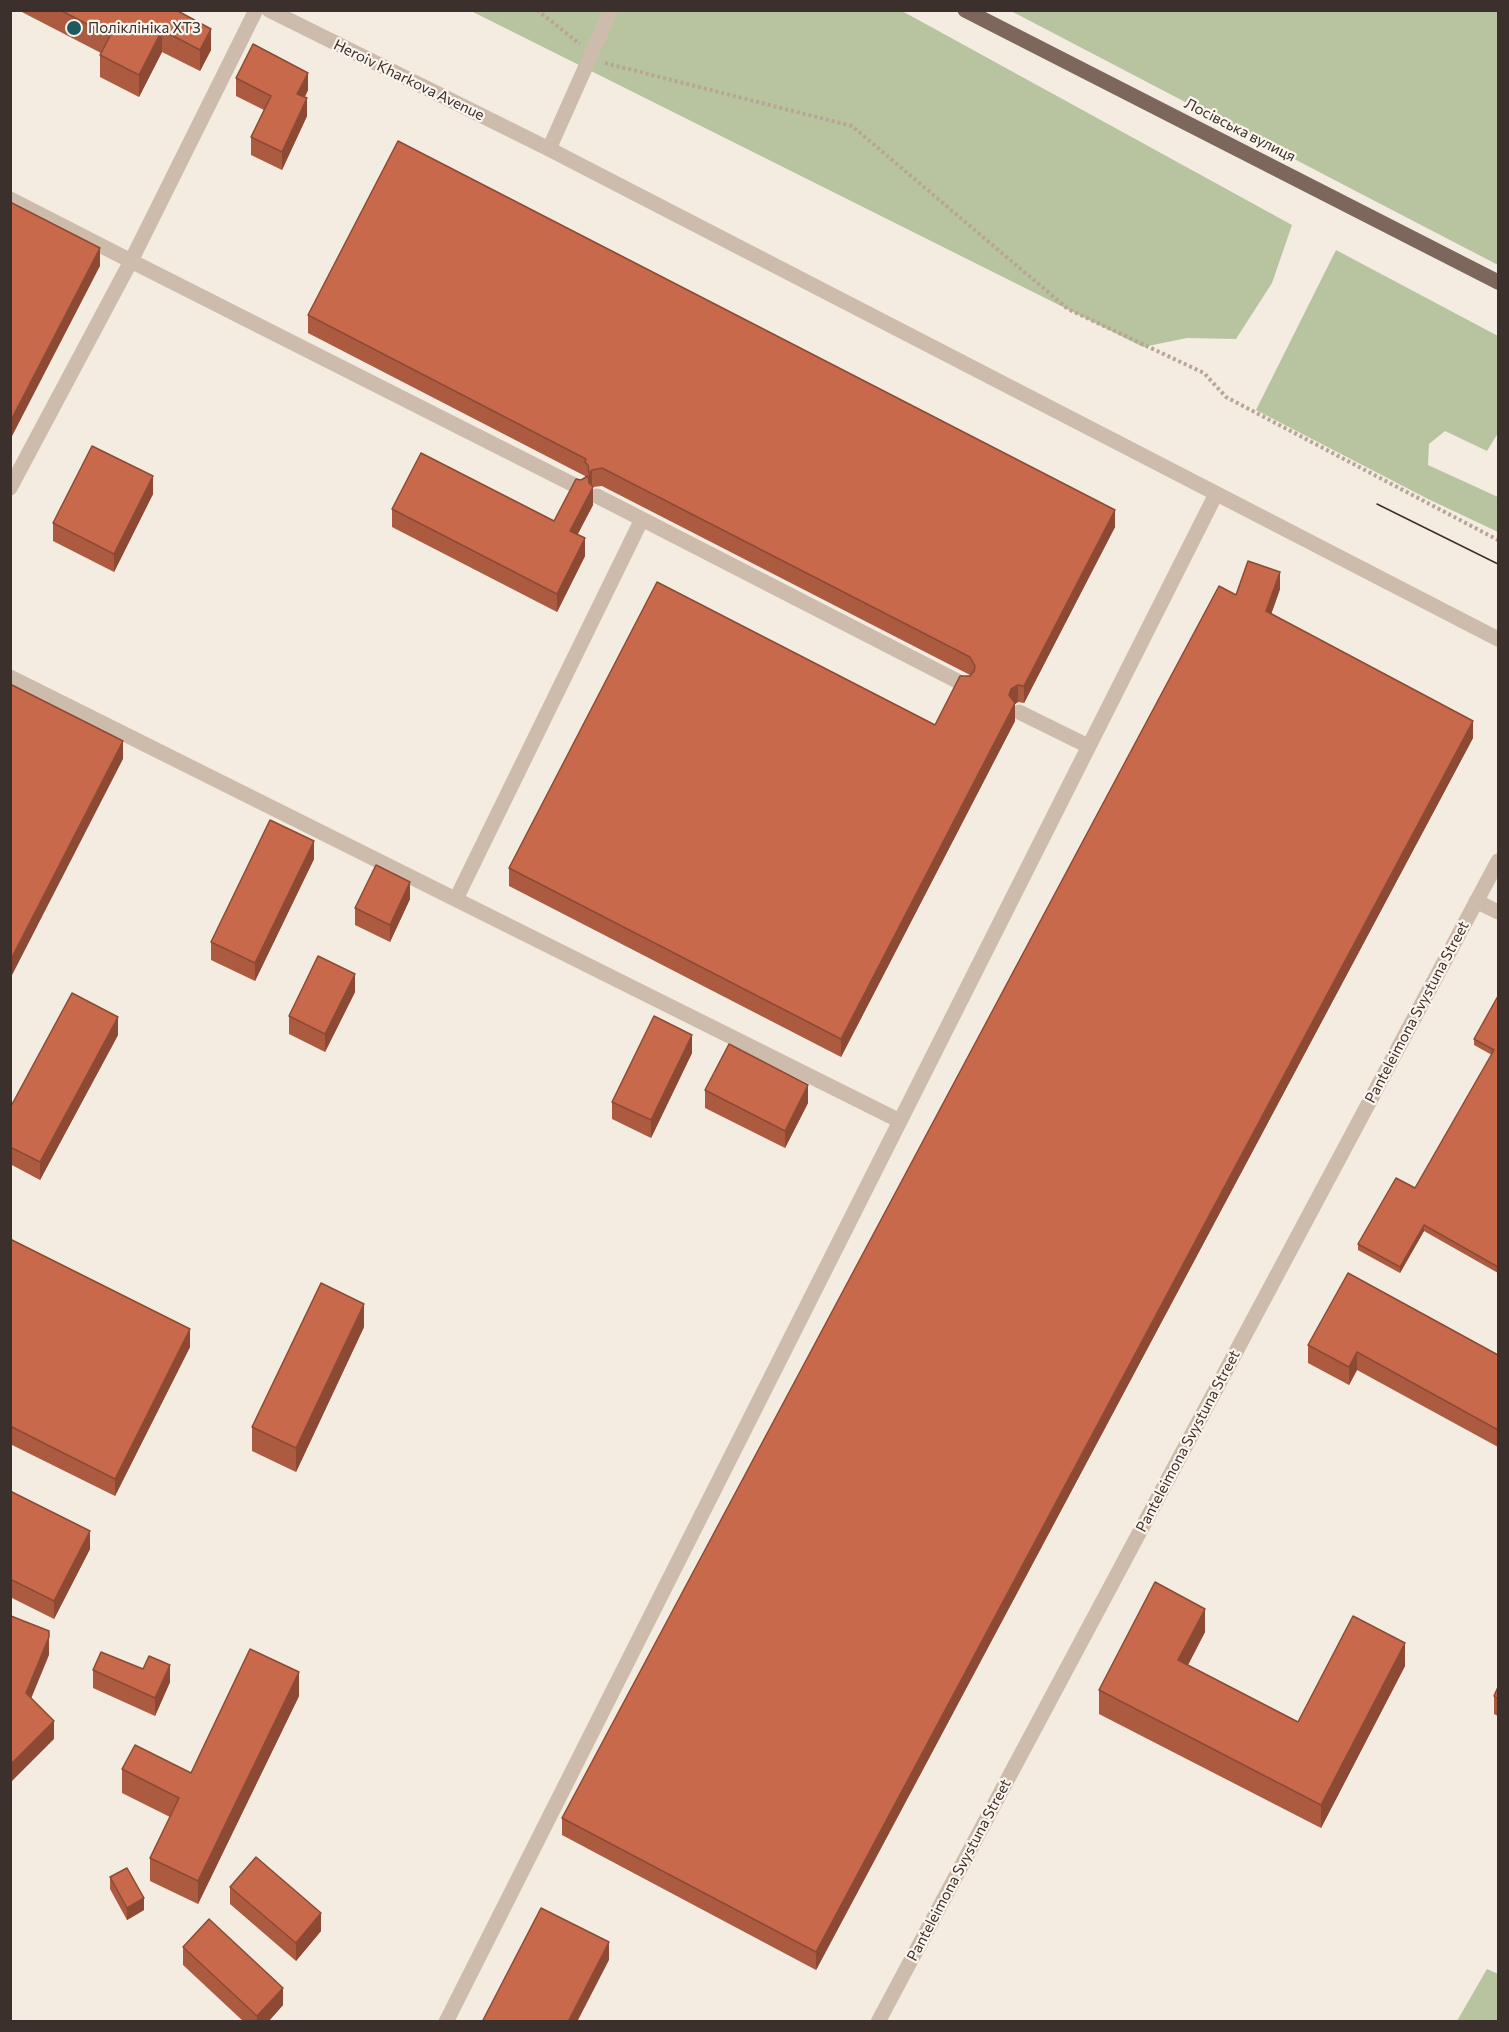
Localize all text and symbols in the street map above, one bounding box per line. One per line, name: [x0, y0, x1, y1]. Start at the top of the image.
marker: Поліклініка ХТЗ: [65, 19, 83, 37]
place label: Поліклініка ХТЗ: [88, 19, 201, 37]
street label: Heroiv Kharkova Avenue: [331, 36, 487, 124]
street label: Лосівська вулиця: [1181, 94, 1299, 166]
street label: Panteleimona Svystuna Street: [1361, 918, 1473, 1106]
street label: Panteleimona Svystuna Street: [1132, 1347, 1244, 1535]
street label: Panteleimona Svystuna Street: [903, 1776, 1015, 1964]

